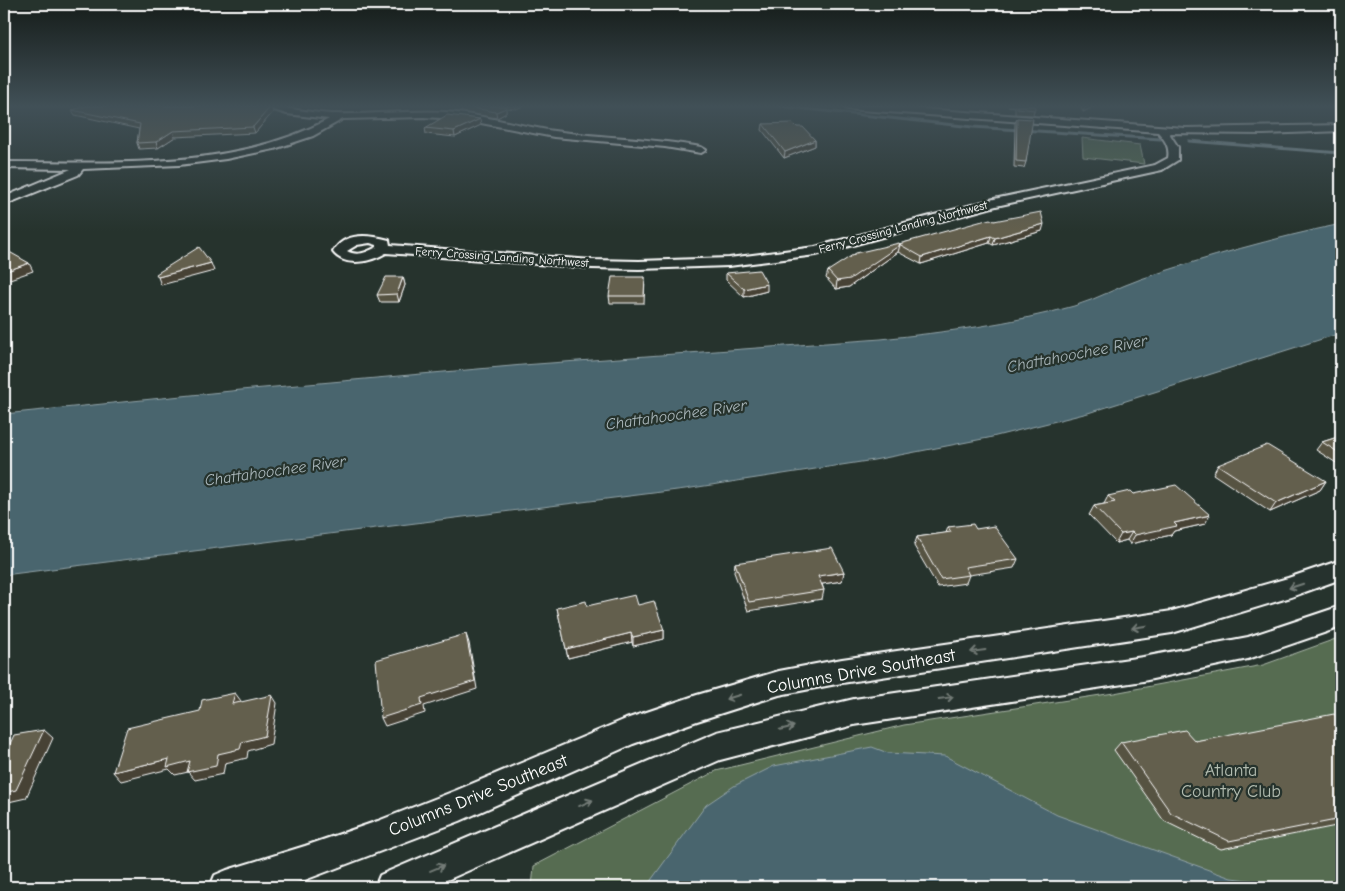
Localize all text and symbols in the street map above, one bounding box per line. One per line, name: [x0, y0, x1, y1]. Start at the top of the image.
street label: Ferry Crossing Landing Northwest: [817, 198, 989, 256]
street label: Ferry Crossing Landing Northwest: [415, 244, 590, 270]
water label: Chattahoochee River: [1006, 331, 1149, 376]
water label: Chattahoochee River: [604, 396, 748, 434]
water label: Chattahoochee River: [203, 452, 347, 490]
one-way arrow: [1288, 582, 1304, 591]
one-way arrow: [1131, 622, 1147, 632]
street label: Columns Drive Southeast: [765, 644, 958, 698]
one-way arrow: [970, 647, 986, 657]
one-way arrow: [938, 692, 954, 702]
one-way arrow: [725, 693, 741, 702]
one-way arrow: [778, 723, 794, 732]
street label: Columns Drive Southeast: [386, 750, 572, 841]
park label: Atlanta Country Club: [1181, 760, 1281, 802]
one-way arrow: [578, 797, 593, 807]
one-way arrow: [429, 862, 444, 872]

